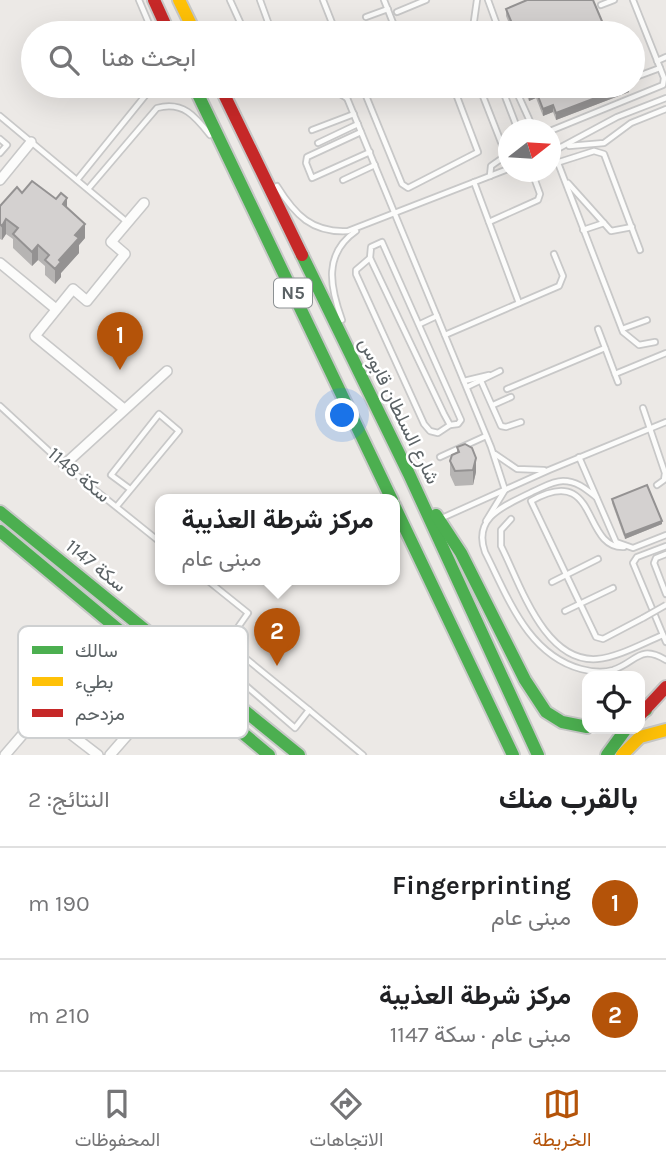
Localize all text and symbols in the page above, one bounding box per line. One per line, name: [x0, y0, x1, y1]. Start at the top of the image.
search box: [21, 21, 645, 98]
icon: search: [45, 41, 83, 79]
text: ابحث هنا: [101, 42, 196, 73]
north arrow: [498, 119, 561, 182]
road number: N5: [274, 278, 312, 307]
pin: 1: [97, 312, 143, 370]
street label: شارع السلطان قابوس: [353, 334, 444, 488]
your location: [325, 398, 359, 432]
street label: سكة 1148: [44, 443, 114, 507]
popup: [155, 494, 400, 585]
text: مركز شرطة العذيبة: [181, 504, 374, 535]
street label: سكة 1147: [61, 535, 131, 597]
text: مبنى عام: [181, 545, 262, 572]
pin: 2: [254, 608, 300, 666]
legend: [18, 626, 248, 738]
text: سالك: [75, 640, 118, 662]
text: بطيء: [75, 671, 113, 697]
map controls: [582, 671, 645, 734]
button: locate: [582, 671, 645, 734]
text: مزدحم: [75, 703, 125, 726]
text: بالقرب منك: [499, 780, 638, 816]
text: النتائج: 2: [28, 786, 110, 813]
text: Fingerprinting: [392, 870, 571, 901]
text: 190 m: [28, 890, 90, 917]
text: 1: [611, 890, 619, 917]
text: مبنى عام: [491, 904, 571, 931]
text: مركز شرطة العذيبة: [379, 980, 571, 1011]
text: 210 m: [28, 1002, 90, 1029]
text: 2: [608, 1002, 622, 1029]
text: مبنى عام · سكة 1147: [390, 1021, 571, 1048]
tab: المحفوظات: [75, 1085, 160, 1156]
tab: الاتجاهات: [310, 1085, 383, 1156]
tab: الخريطة: [533, 1085, 591, 1156]

